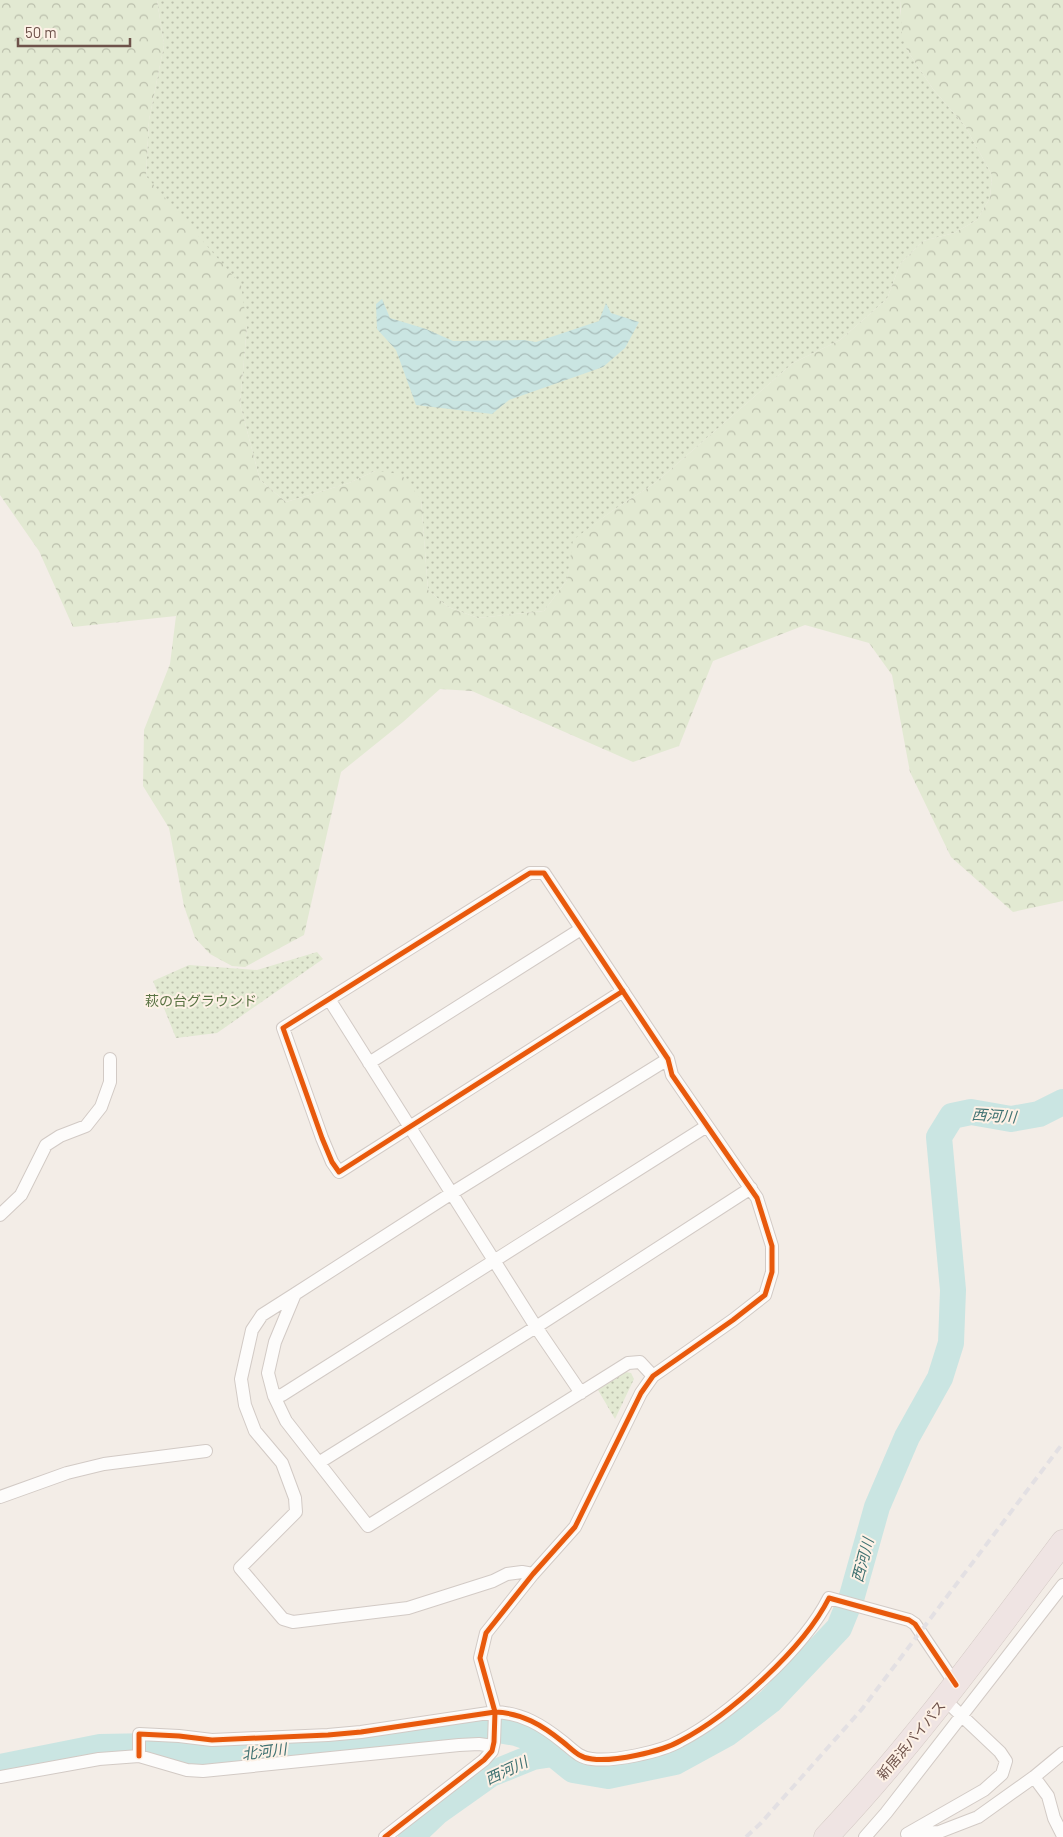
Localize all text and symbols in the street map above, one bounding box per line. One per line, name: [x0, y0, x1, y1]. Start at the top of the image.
scale bar: [18, 15, 130, 47]
text: 50 m: [25, 23, 57, 41]
park label: 萩の台グラウンド: [145, 992, 257, 1009]
water label: 西河川: [971, 1104, 1019, 1126]
water label: 西河川: [847, 1534, 877, 1584]
street label: 新居浜バイパス: [873, 1697, 949, 1783]
water label: 北河川: [241, 1739, 289, 1763]
water label: 西河川: [482, 1751, 532, 1788]

